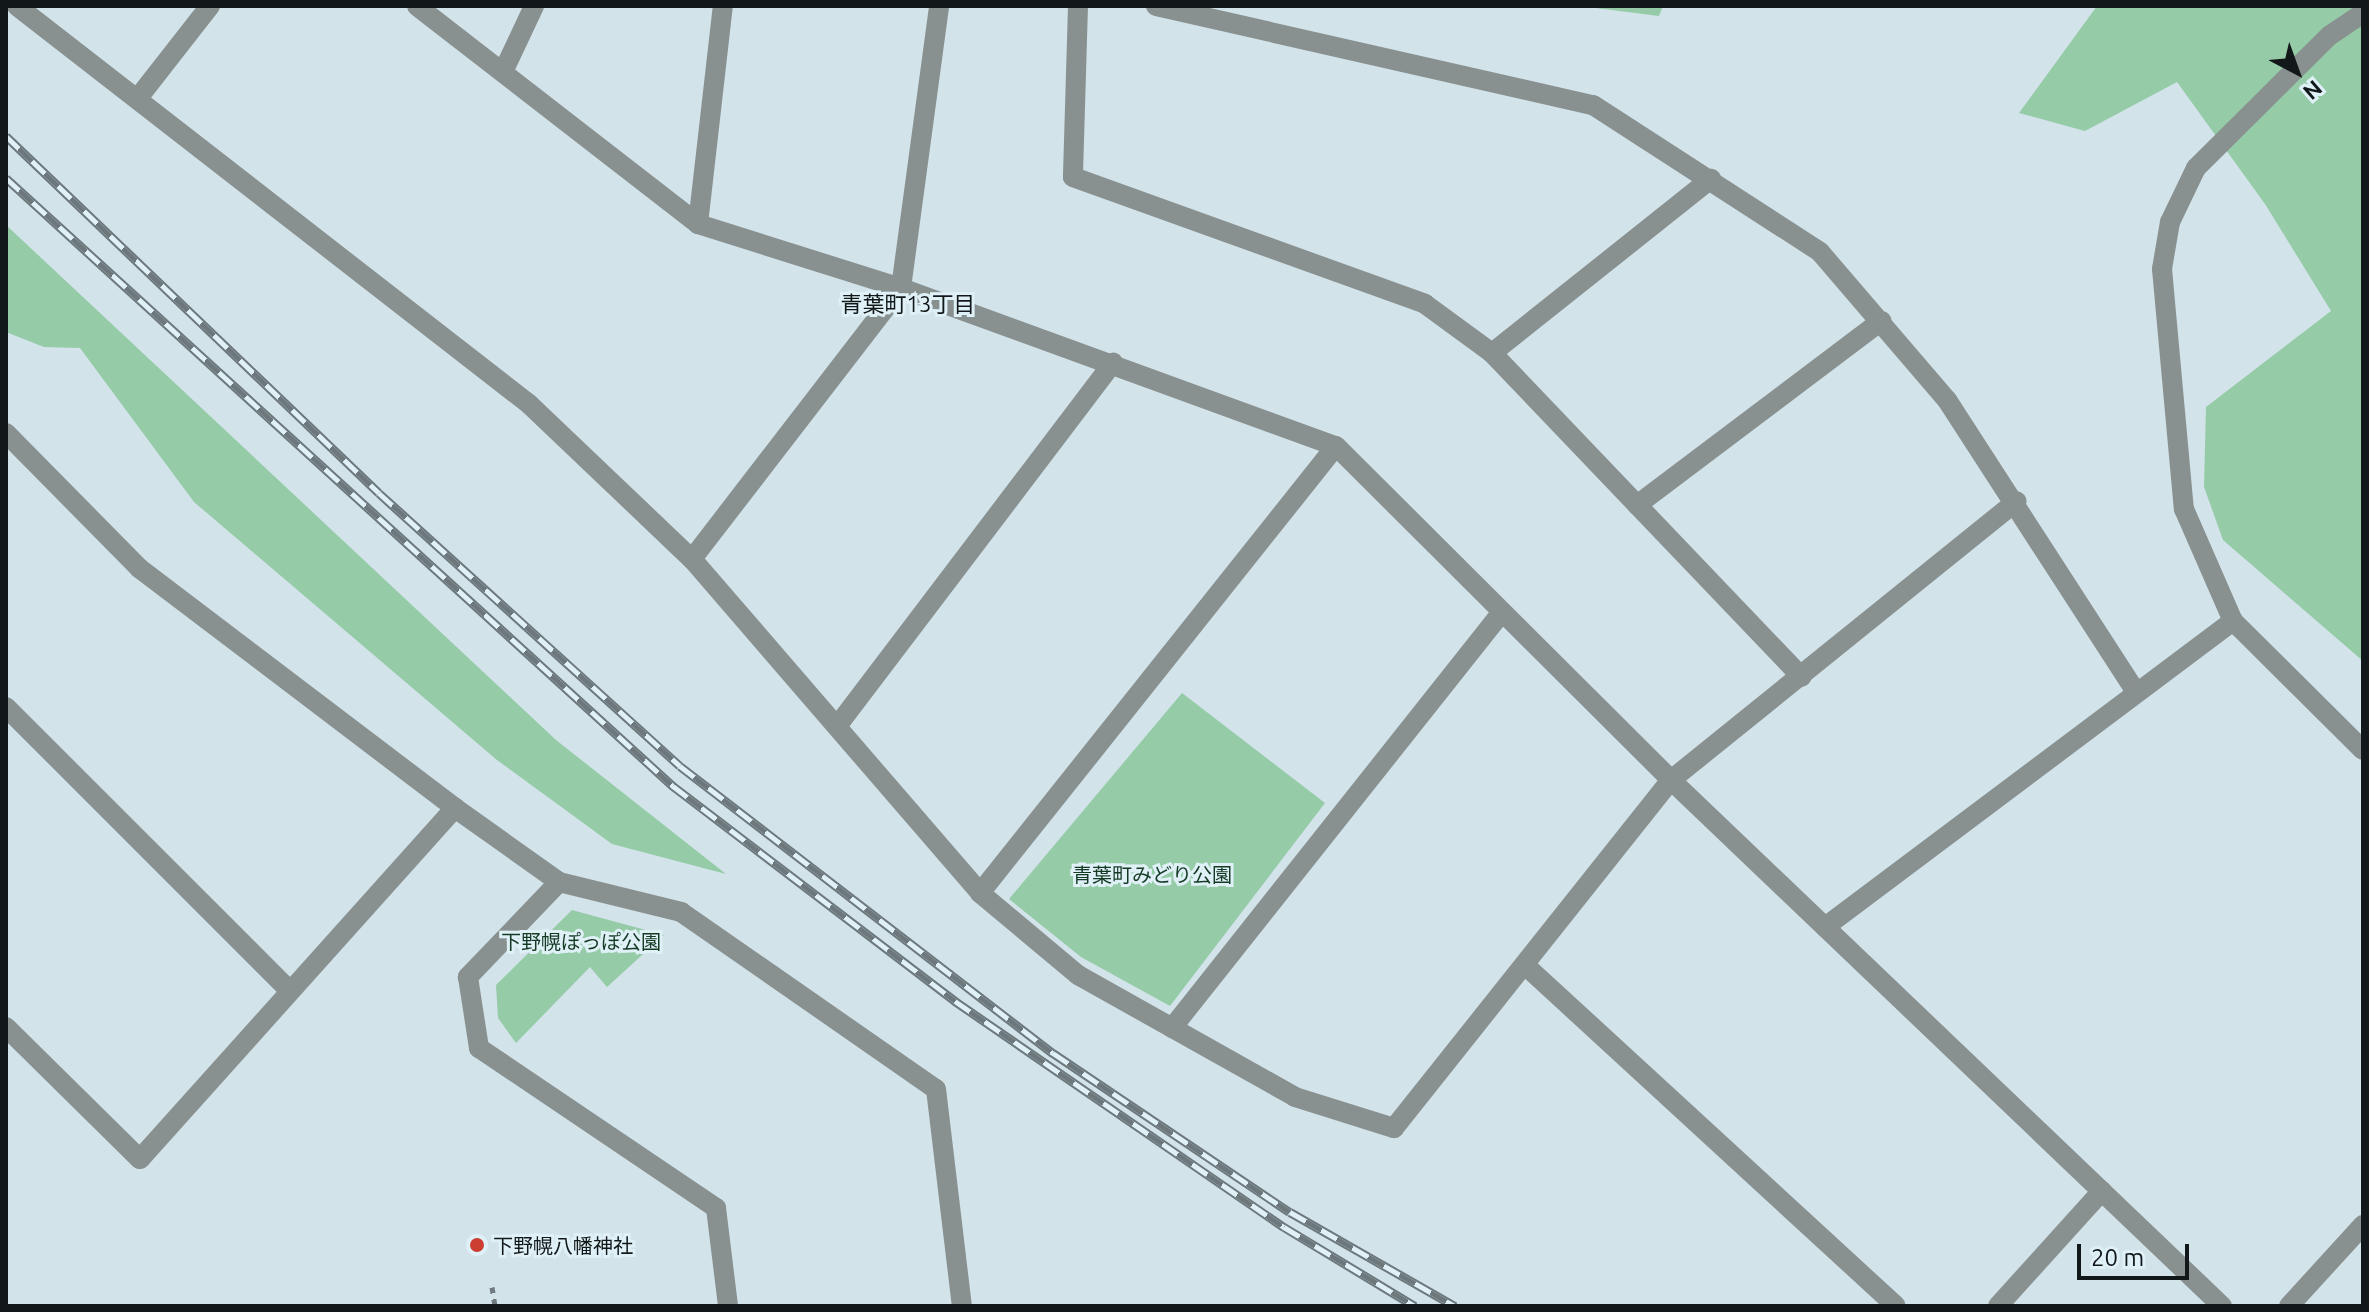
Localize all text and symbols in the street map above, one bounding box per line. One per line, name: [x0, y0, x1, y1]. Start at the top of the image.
north arrow: [2257, 32, 2337, 112]
text: N: [2299, 76, 2327, 105]
district label: 青葉町13丁目: [841, 291, 975, 317]
park label: 青葉町みどり公園: [1072, 862, 1232, 886]
park label: 下野幌ぽっぽ公園: [501, 929, 661, 953]
scale bar: [2081, 1228, 2193, 1278]
place label: 下野幌八幡神社: [493, 1233, 633, 1257]
marker: 下野幌八幡神社: [468, 1236, 486, 1254]
text: 20 m: [2091, 1244, 2144, 1271]

